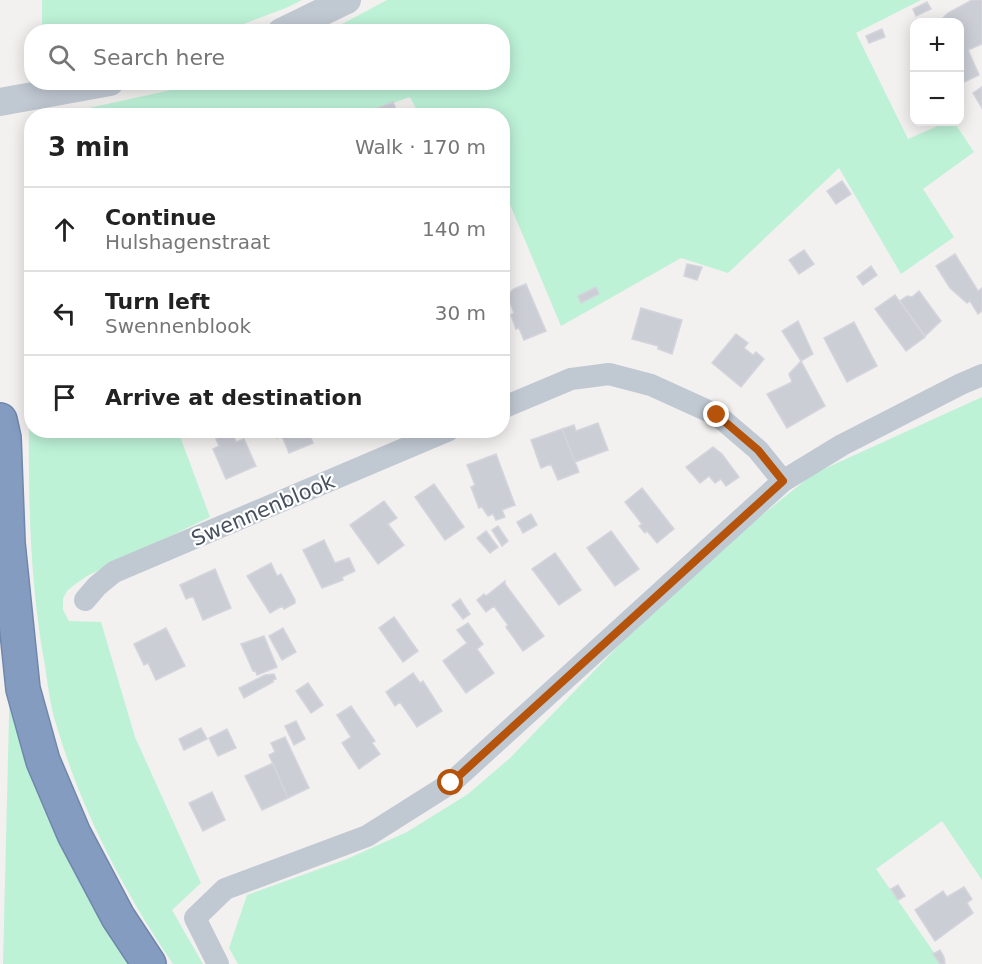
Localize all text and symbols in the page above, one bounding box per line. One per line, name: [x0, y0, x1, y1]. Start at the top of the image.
map controls: [910, 18, 964, 126]
button: +: [910, 18, 964, 72]
search box: [24, 24, 510, 90]
icon: search: [45, 41, 78, 74]
text: Search here: [93, 45, 225, 70]
button: −: [910, 72, 964, 126]
text: 3 min: [48, 132, 130, 162]
text: Walk · 170 m: [355, 135, 486, 159]
text: Continue: [105, 205, 216, 230]
icon: ahead: [48, 213, 81, 246]
text: 140 m: [422, 217, 486, 241]
text: Hulshagenstraat: [105, 230, 270, 254]
text: Turn left: [105, 289, 210, 314]
icon: left: [48, 297, 81, 330]
text: 30 m: [435, 301, 486, 325]
text: Swennenblook: [105, 314, 251, 338]
icon: arrive: [48, 381, 81, 414]
text: Arrive at destination: [105, 385, 362, 410]
route end: [703, 401, 729, 427]
street label: Swennenblook: [188, 469, 339, 551]
route start: [437, 769, 463, 795]

